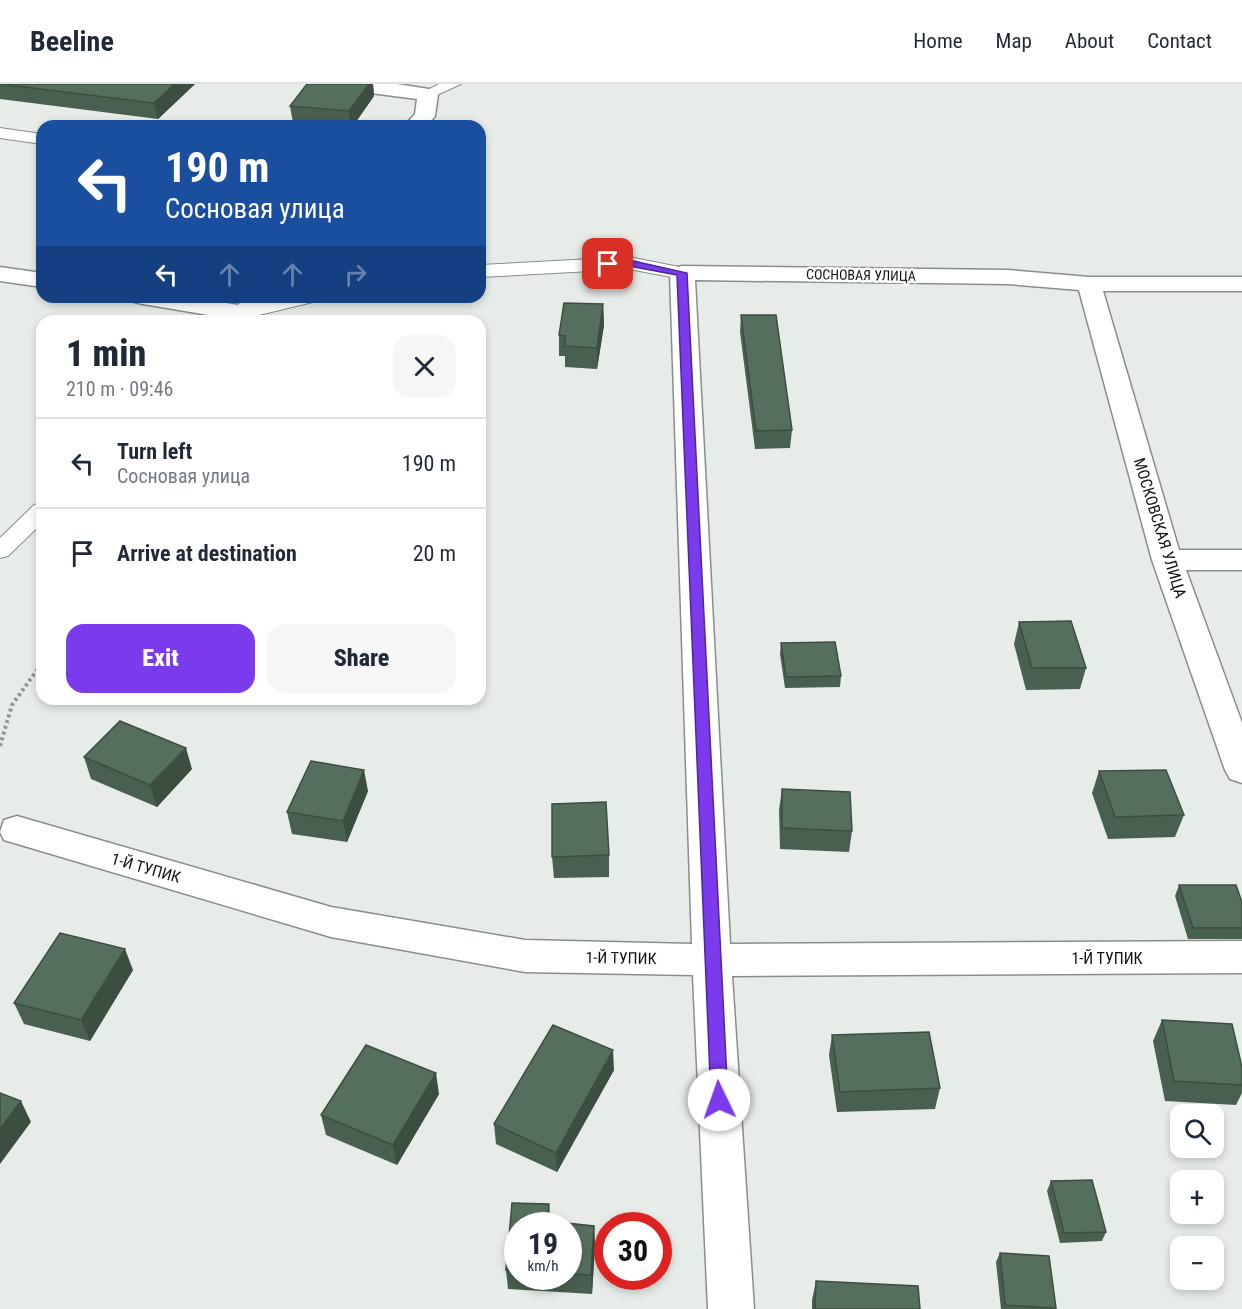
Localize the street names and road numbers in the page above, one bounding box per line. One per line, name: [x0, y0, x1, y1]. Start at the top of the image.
street label: СОСНОВАЯ УЛИЦА: [806, 266, 916, 284]
street label: МОСКОВСКАЯ УЛИЦА: [1130, 456, 1190, 600]
street label: 1-Й ТУПИК: [109, 849, 183, 887]
street label: 1-Й ТУПИК: [585, 948, 657, 968]
street label: 1-Й ТУПИК: [1071, 949, 1143, 968]

